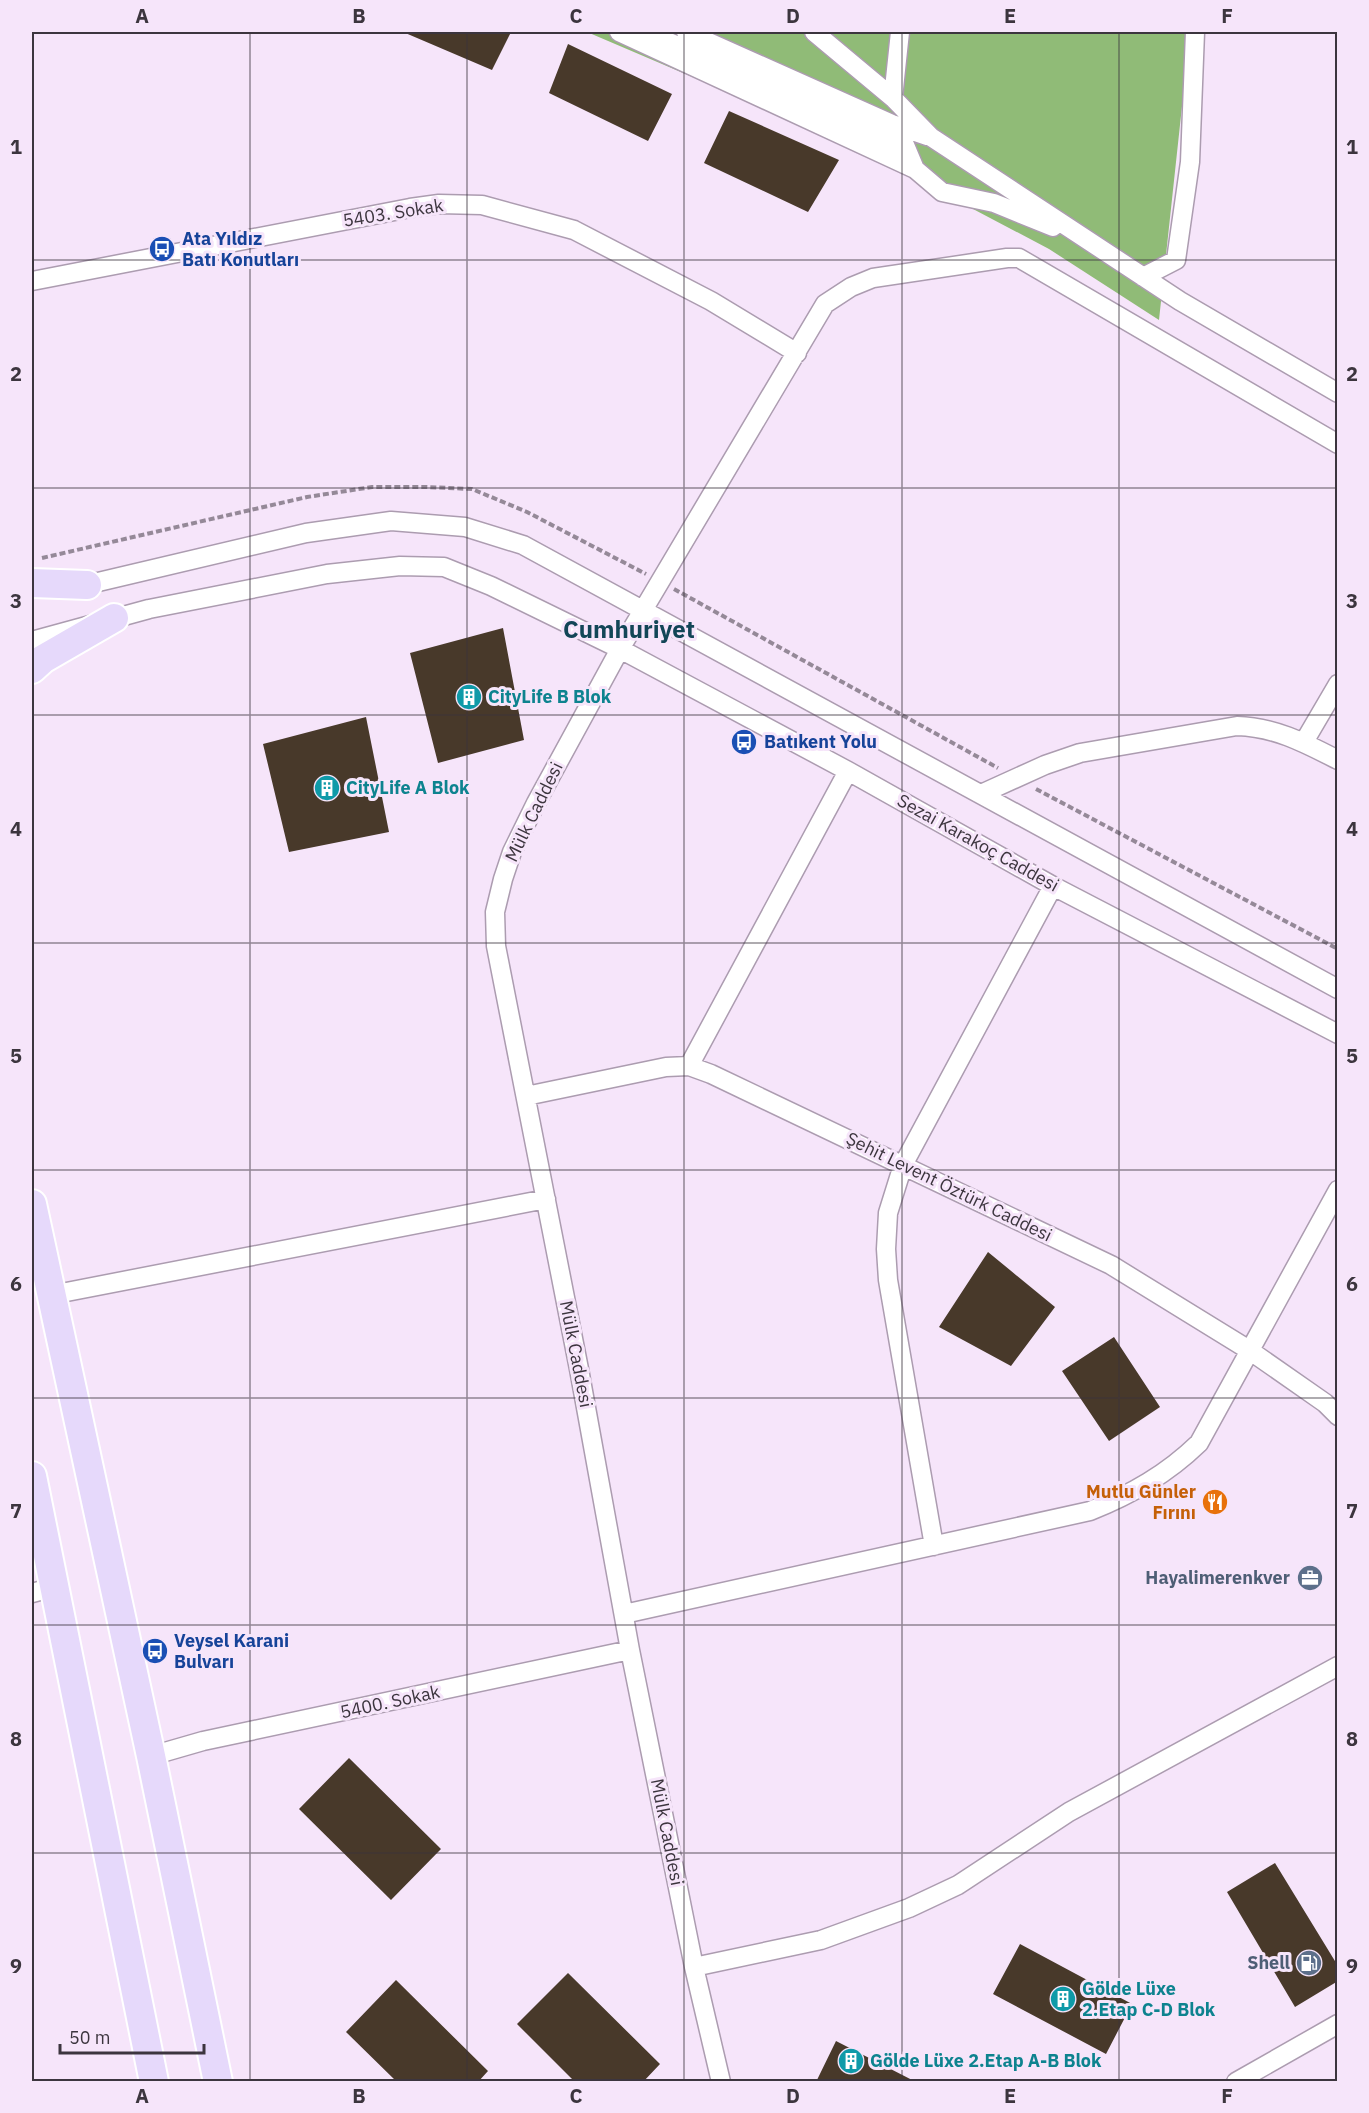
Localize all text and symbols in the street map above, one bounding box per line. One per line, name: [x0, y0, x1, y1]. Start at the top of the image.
text: A: [135, 2, 149, 29]
text: B: [352, 2, 366, 29]
text: C: [569, 2, 583, 29]
text: D: [786, 2, 800, 29]
text: E: [1004, 2, 1016, 29]
text: F: [1221, 2, 1233, 29]
text: 1: [10, 133, 22, 160]
text: 1: [1346, 133, 1358, 160]
street label: 5403. Sokak: [341, 193, 445, 232]
place label: Ata Yıldız Batı Konutları: [182, 227, 299, 271]
bus stop icon: Ata Yıldız Batı Konutları: [147, 234, 177, 264]
text: 2: [10, 360, 22, 387]
text: 2: [1346, 360, 1358, 387]
text: 3: [10, 587, 22, 614]
text: 3: [1346, 587, 1358, 614]
district label: Cumhuriyet: [563, 613, 695, 645]
building icon: CityLife B Blok: [454, 682, 484, 712]
place label: CityLife B Blok: [488, 685, 612, 708]
bus stop icon: Batıkent Yolu: [729, 727, 759, 757]
place label: Batıkent Yolu: [764, 730, 877, 753]
street label: Mülk Caddesi: [499, 758, 568, 865]
building icon: CityLife A Blok: [312, 773, 342, 803]
place label: CityLife A Blok: [346, 776, 470, 799]
street label: Sezai Karakoç Caddesi: [893, 789, 1063, 897]
text: 4: [10, 815, 22, 842]
text: 4: [1346, 815, 1358, 842]
text: 5: [10, 1042, 22, 1069]
text: 5: [1346, 1042, 1358, 1069]
street label: Şehit Levent Öztürk Caddesi: [842, 1127, 1056, 1247]
text: 6: [10, 1270, 22, 1297]
text: 6: [1346, 1270, 1358, 1297]
street label: Mülk Caddesi: [555, 1299, 598, 1409]
place label: Mutlu Günler Fırını: [1086, 1480, 1196, 1524]
restaurant icon: Mutlu Günler Fırını: [1200, 1487, 1230, 1517]
text: 7: [10, 1497, 22, 1524]
text: 7: [1346, 1497, 1358, 1524]
office icon: Hayalimerenkver: [1295, 1563, 1325, 1593]
place label: Hayalimerenkver: [1145, 1566, 1290, 1589]
place label: Veysel Karani Bulvarı: [174, 1629, 289, 1673]
bus stop icon: Veysel Karani Bulvarı: [140, 1636, 170, 1666]
street label: 5400. Sokak: [338, 1680, 442, 1723]
text: 8: [10, 1725, 22, 1752]
text: 8: [1346, 1725, 1358, 1752]
street label: Mülk Caddesi: [646, 1777, 689, 1887]
fuel station icon: Shell: [1294, 1948, 1324, 1978]
place label: Shell: [1247, 1951, 1291, 1974]
text: 9: [10, 1952, 22, 1979]
text: 9: [1346, 1952, 1358, 1979]
place label: Gölde Lüxe 2.Etap C-D Blok: [1082, 1977, 1216, 2021]
building icon: Gölde Lüxe 2.Etap C-D Blok: [1048, 1984, 1078, 2014]
scale bar: [60, 2017, 204, 2055]
text: 50 m: [69, 2026, 111, 2049]
building icon: Gölde Lüxe 2.Etap A-B Blok: [836, 2046, 866, 2076]
place label: Gölde Lüxe 2.Etap A-B Blok: [870, 2049, 1102, 2072]
text: A: [135, 2082, 149, 2109]
text: B: [352, 2082, 366, 2109]
text: C: [569, 2082, 583, 2109]
text: D: [786, 2082, 800, 2109]
text: E: [1004, 2082, 1016, 2109]
text: F: [1221, 2082, 1233, 2109]

